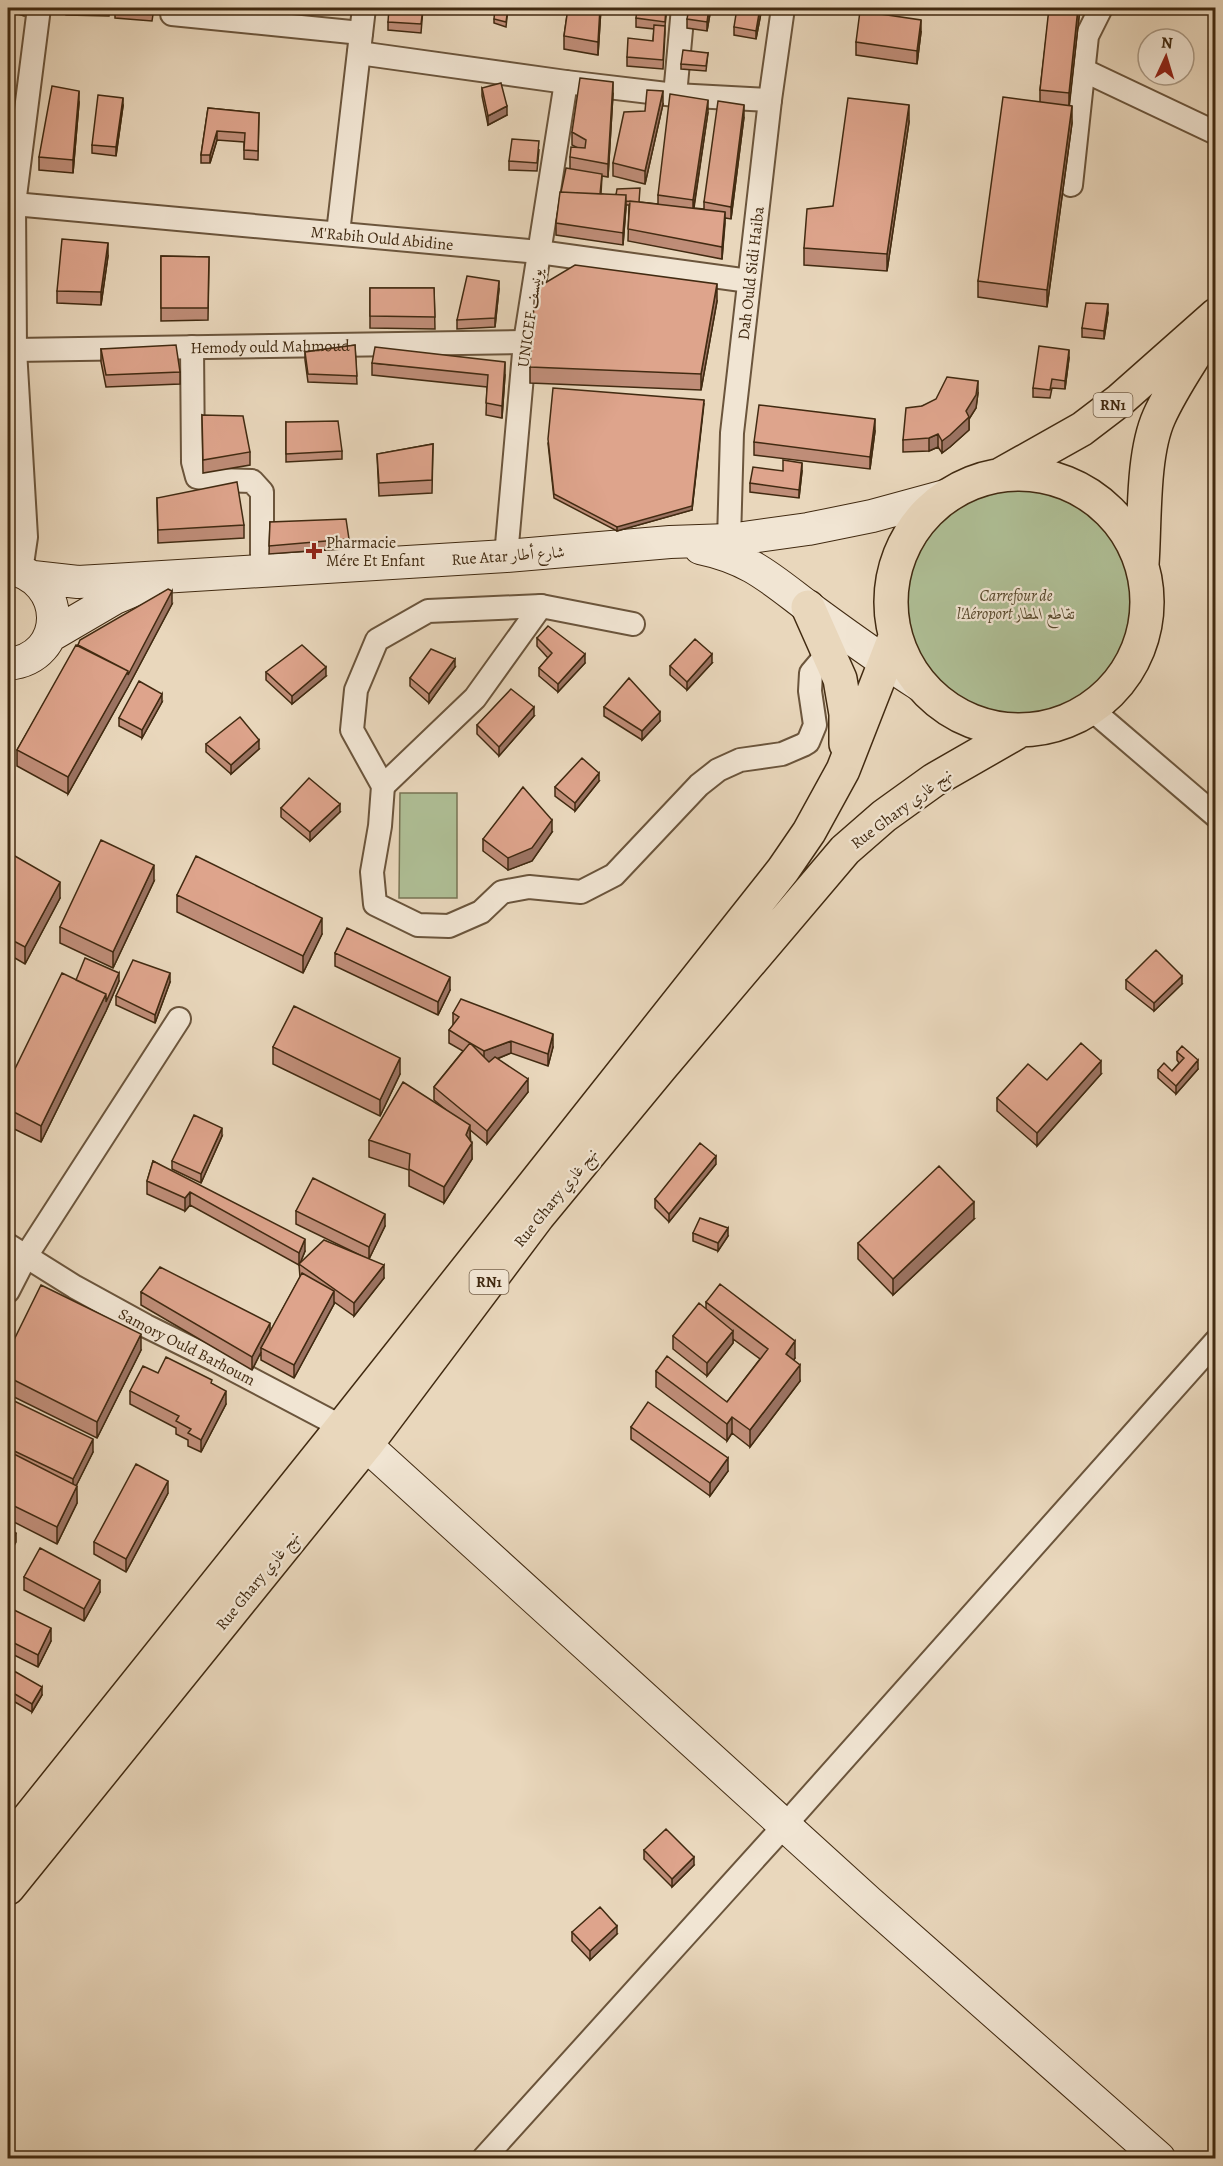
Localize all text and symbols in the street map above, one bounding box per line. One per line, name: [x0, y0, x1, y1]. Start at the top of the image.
north arrow: [1136, 27, 1196, 87]
text: N: [1160, 32, 1174, 54]
street label: Dah Ould Sidi Haiba: [733, 205, 770, 341]
street label: M'Rabih Ould Abidine: [310, 221, 454, 256]
street label: UNICEF يونيسف: [512, 266, 548, 369]
street label: Hemody ould Mahmoud: [190, 335, 350, 359]
road number: RN1: [1094, 393, 1132, 417]
place label: Pharmacie Mére Et Enfant: [326, 532, 425, 572]
street label: Rue Atar شارع أطار: [451, 540, 566, 573]
marker: Pharmacie Mére Et Enfant: [307, 544, 321, 558]
park label: Carrefour de l'Aéroport تقاطع المطار: [957, 585, 1075, 629]
street label: Rue Ghary نهج غاري: [846, 763, 959, 857]
street label: Rue Ghary نهج غاري: [509, 1143, 605, 1254]
road number: RN1: [470, 1270, 508, 1294]
street label: Samory Ould Barhoum: [114, 1303, 259, 1391]
street label: Rue Ghary نهج غاري: [211, 1526, 307, 1637]

